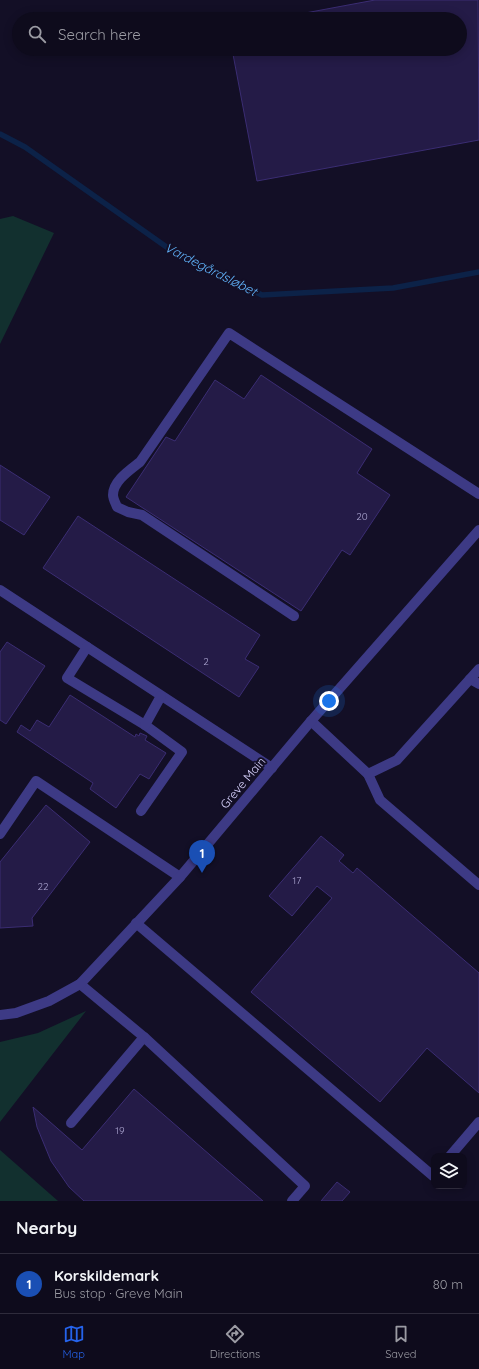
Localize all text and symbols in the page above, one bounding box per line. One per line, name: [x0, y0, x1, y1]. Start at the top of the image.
search box: [12, 12, 467, 56]
icon: search: [26, 23, 48, 45]
text: Search here: [58, 25, 141, 44]
water label: Vardegårdsløbet: [162, 239, 261, 300]
house number: 20: [356, 510, 368, 523]
house number: 2: [203, 655, 209, 668]
your location: [319, 691, 339, 711]
street label: Greve Main: [217, 754, 268, 811]
pin: 1: [189, 840, 215, 873]
house number: 17: [293, 874, 301, 887]
house number: 22: [37, 880, 49, 893]
house number: 19: [115, 1124, 125, 1137]
map controls: [431, 1153, 467, 1189]
button: layers: [431, 1153, 467, 1189]
text: Nearby: [16, 1217, 77, 1238]
text: Korskildemark: [54, 1266, 159, 1285]
text: 1: [26, 1276, 32, 1292]
text: 80 m: [433, 1276, 463, 1292]
text: Bus stop · Greve Main: [54, 1285, 183, 1301]
tab: Map: [62, 1323, 85, 1361]
tab: Directions: [210, 1323, 260, 1361]
tab: Saved: [385, 1323, 417, 1361]

